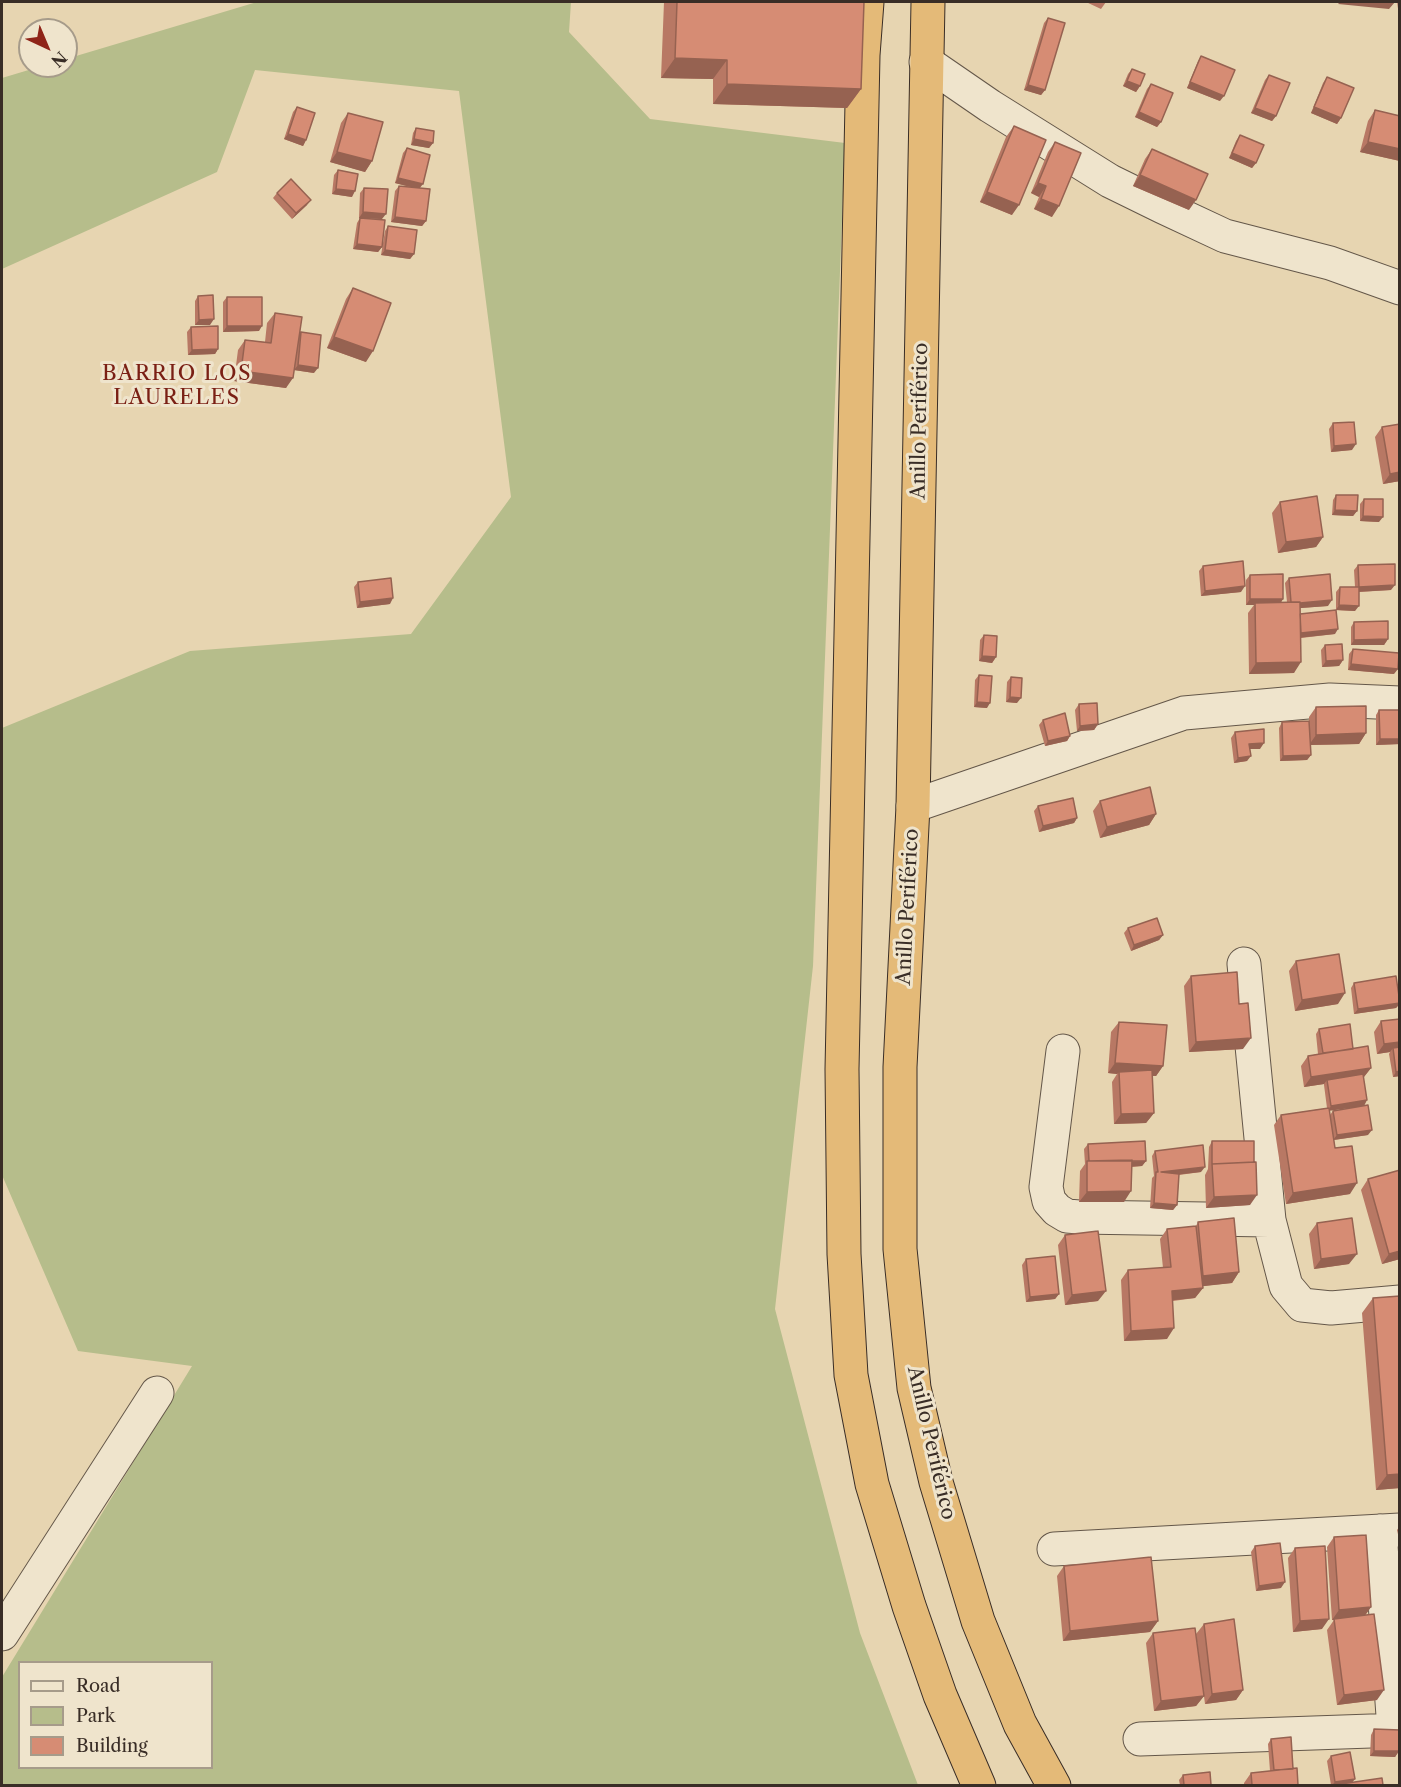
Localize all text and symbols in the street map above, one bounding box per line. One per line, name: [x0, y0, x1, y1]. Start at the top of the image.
north arrow: [18, 18, 78, 78]
text: N: [47, 47, 71, 72]
street label: Anillo Periférico: [907, 342, 933, 500]
district label: BARRIO LOS LAURELES: [102, 361, 252, 411]
street label: Anillo Periférico: [892, 828, 924, 986]
street label: Anillo Periférico: [902, 1364, 960, 1522]
legend: [18, 1661, 213, 1769]
text: Road: [76, 1675, 121, 1697]
text: Park: [76, 1705, 115, 1727]
text: Building: [76, 1735, 148, 1757]

